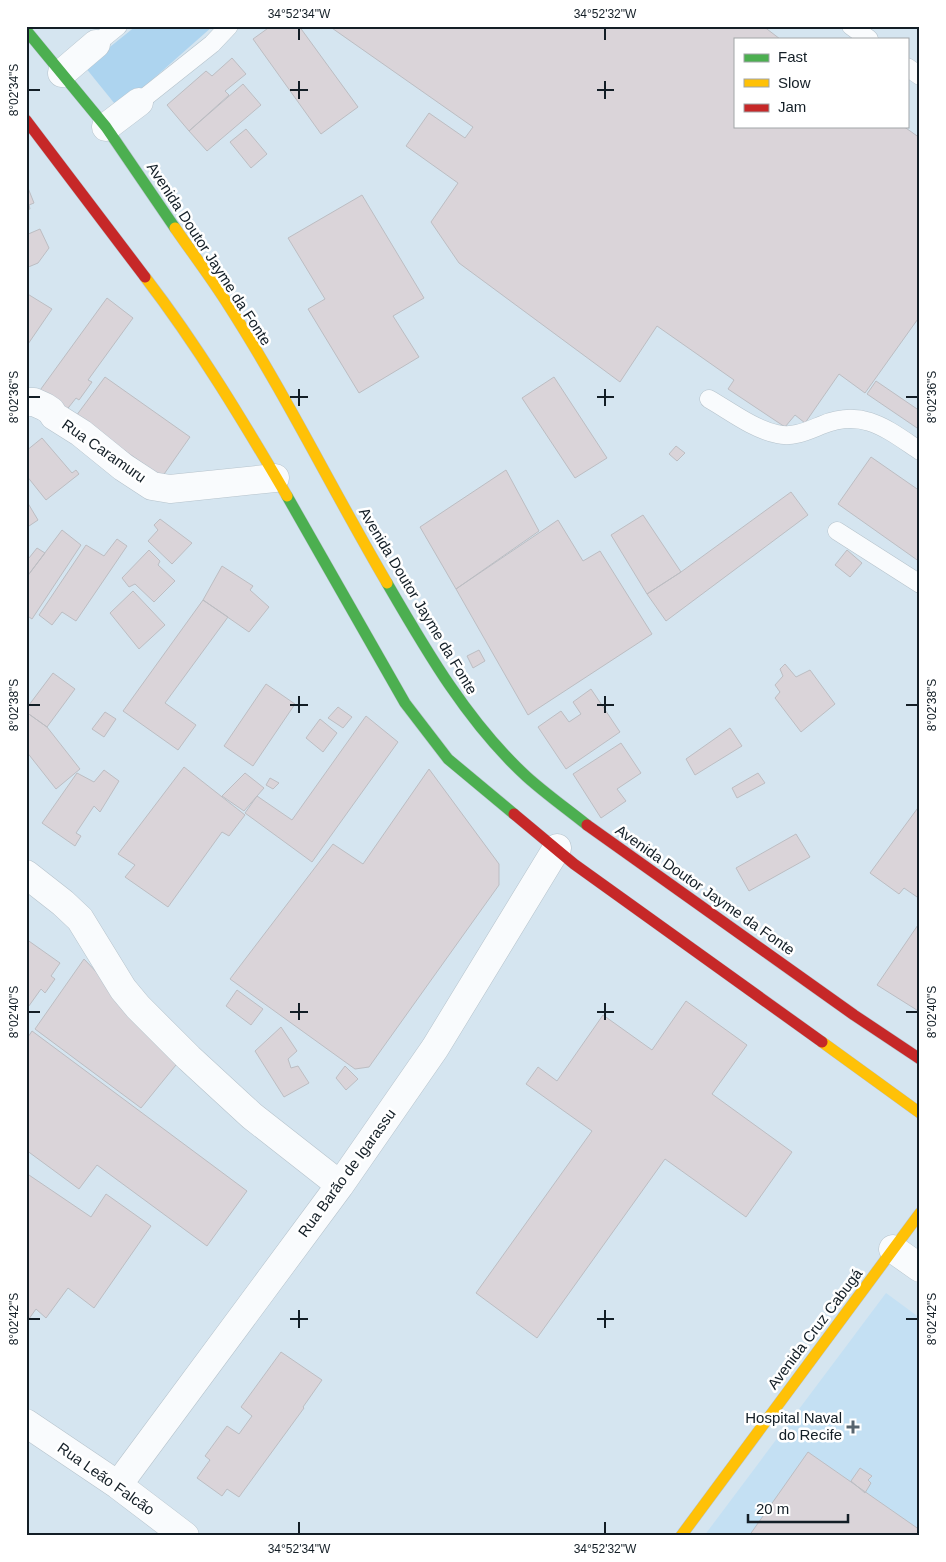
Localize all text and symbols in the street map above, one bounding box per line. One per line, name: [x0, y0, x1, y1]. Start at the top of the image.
text: 34°52'34"W: [268, 7, 331, 21]
text: 34°52'32"W: [574, 7, 637, 21]
legend: [734, 38, 908, 128]
text: Fast: [778, 48, 808, 65]
text: 8°02'34"S: [7, 64, 21, 116]
text: Slow: [778, 74, 811, 91]
text: Jam: [778, 98, 806, 115]
street label: Avenida Doutor Jayme da Fonte: [144, 159, 275, 348]
text: 8°02'36"S: [7, 371, 21, 423]
text: 8°02'36"S: [925, 371, 939, 423]
street label: Rua Caramuru: [59, 415, 149, 486]
street label: Avenida Doutor Jayme da Fonte: [356, 504, 481, 697]
text: 8°02'38"S: [7, 679, 21, 731]
text: 8°02'38"S: [925, 679, 939, 731]
street label: Avenida Doutor Jayme da Fonte: [612, 821, 798, 958]
text: 8°02'40"S: [7, 986, 21, 1038]
text: 8°02'40"S: [925, 986, 939, 1038]
street label: Rua Barão de Igarassu: [294, 1105, 399, 1240]
street label: Avenida Cruz Cabugá: [764, 1265, 866, 1392]
text: 8°02'42"S: [7, 1293, 21, 1345]
text: 8°02'42"S: [925, 1293, 939, 1345]
place label: Hospital Naval do Recife: [745, 1409, 842, 1443]
marker: Hospital Naval do Recife: [846, 1420, 860, 1434]
street label: Rua Leão Falcão: [55, 1439, 158, 1518]
scale bar: [748, 1492, 848, 1524]
text: 20 m: [756, 1500, 789, 1517]
text: 34°52'34"W: [268, 1542, 331, 1556]
text: 34°52'32"W: [574, 1542, 637, 1556]

